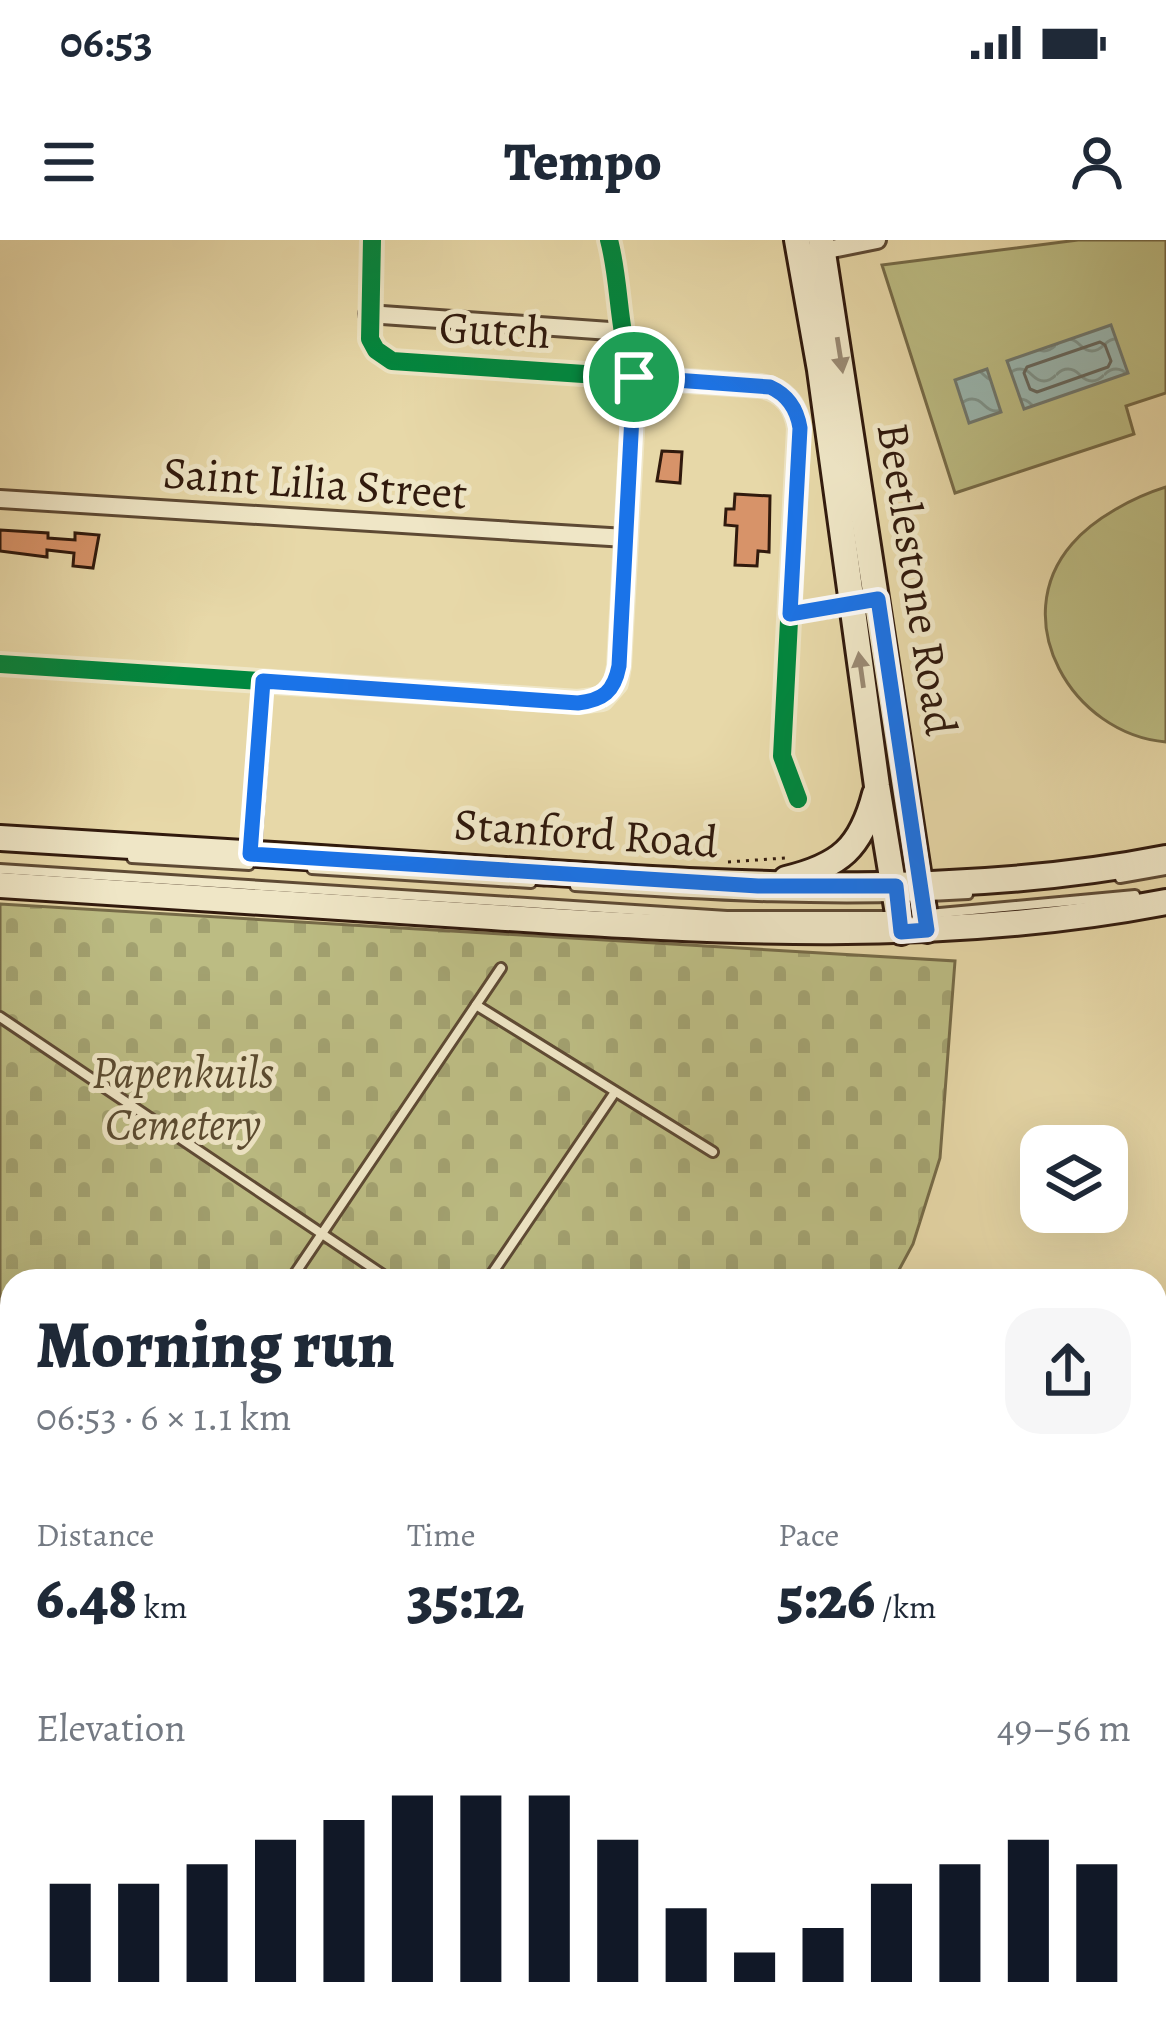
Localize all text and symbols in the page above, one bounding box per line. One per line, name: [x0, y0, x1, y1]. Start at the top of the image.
text: 06:53: [60, 11, 153, 73]
text: Tempo: [504, 125, 662, 199]
icon: menu: [36, 129, 102, 195]
icon: person: [1064, 129, 1130, 195]
street label: Gutch: [438, 296, 552, 364]
pin: [583, 326, 685, 428]
one-way arrow: [831, 337, 850, 374]
icon: arrive: [601, 344, 667, 410]
street label: Beetlestone Road: [862, 418, 972, 740]
street label: Saint Lilia Street: [161, 441, 469, 525]
one-way arrow: [851, 651, 870, 688]
street label: Stanford Road: [452, 793, 721, 873]
park label: Papenkuils Cemetery: [92, 1041, 274, 1155]
map controls: [1020, 1125, 1128, 1233]
button: layers: [1020, 1125, 1128, 1233]
text: Morning run: [36, 1300, 395, 1390]
button: share: [1005, 1308, 1131, 1434]
text: 06:53 · 6 × 1.1 km: [36, 1390, 292, 1443]
text: Distance: [36, 1512, 154, 1557]
text: Time: [407, 1512, 476, 1557]
text: Pace: [778, 1512, 839, 1557]
text: 6.48: [36, 1557, 137, 1639]
text: 35:12: [407, 1557, 524, 1639]
text: 5:26: [778, 1557, 875, 1639]
text: km: [137, 1584, 187, 1629]
text: /km: [875, 1584, 937, 1629]
text: Elevation: [36, 1701, 186, 1754]
text: 49–56 m: [997, 1701, 1131, 1754]

